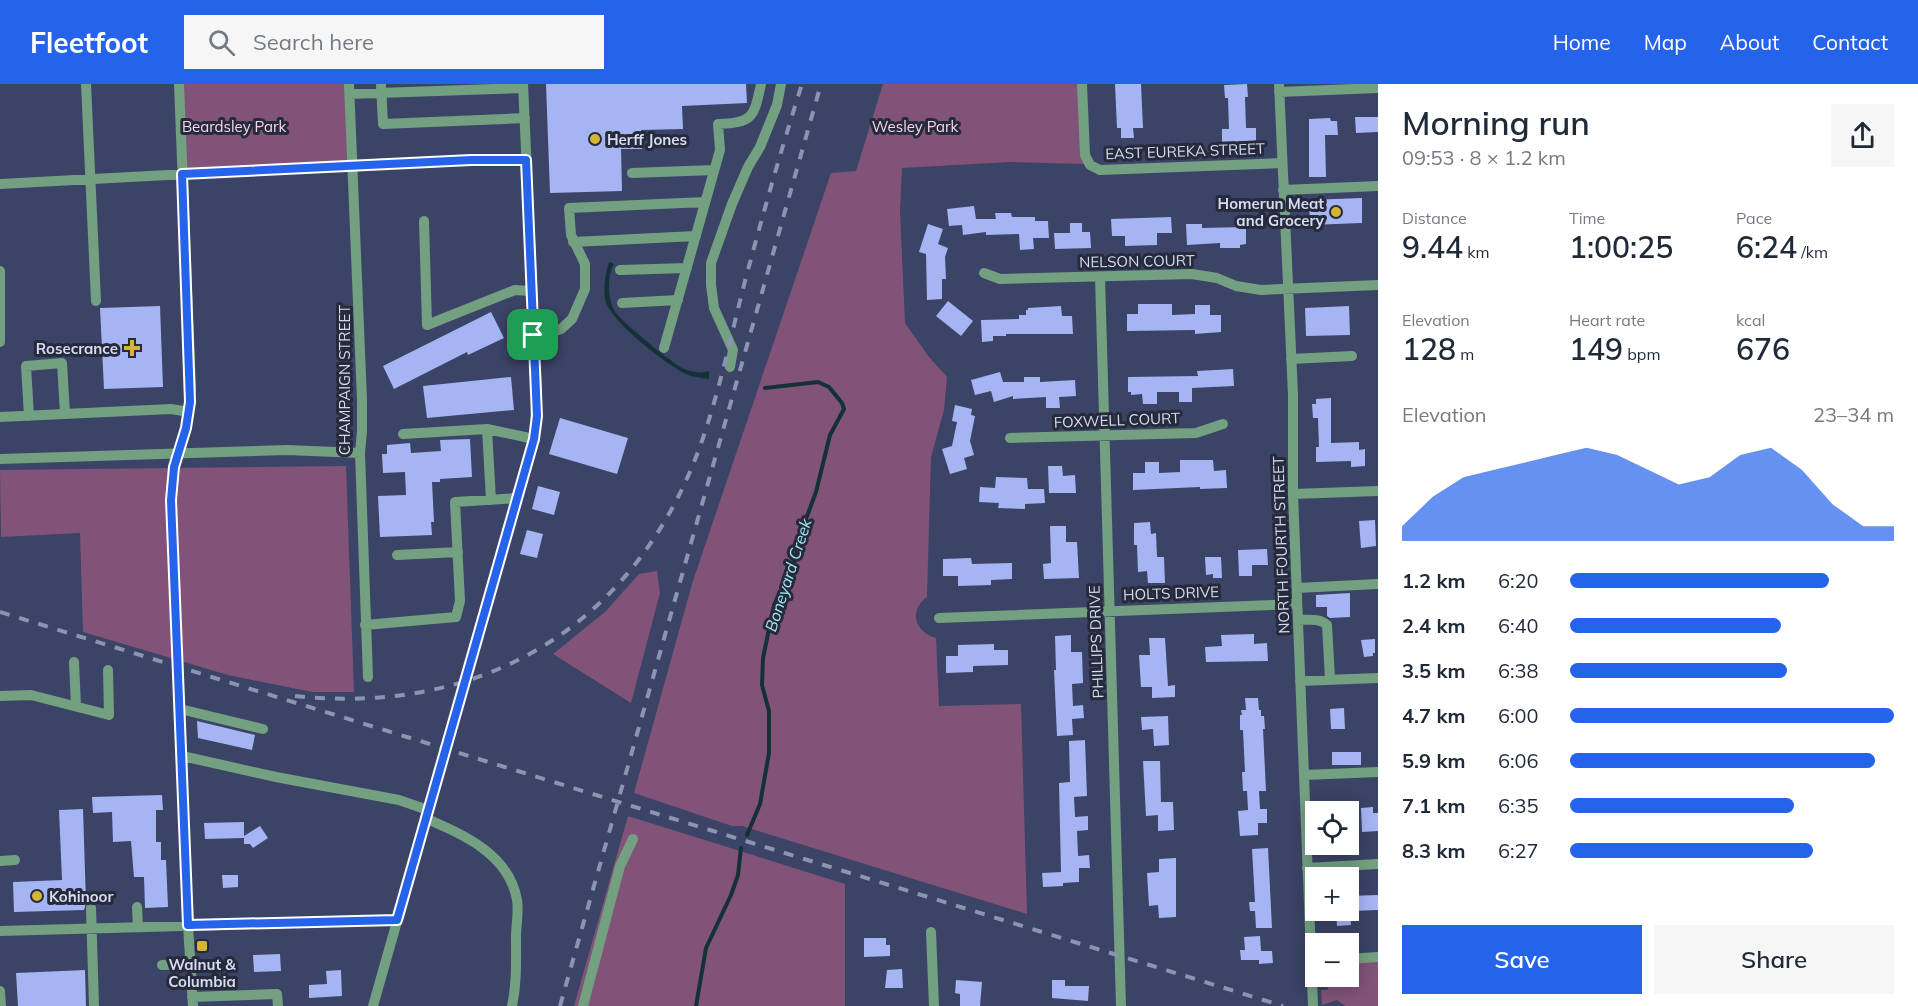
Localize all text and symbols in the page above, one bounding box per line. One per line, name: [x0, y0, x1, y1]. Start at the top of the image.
search box: [184, 15, 604, 69]
text: Fleetfoot: [30, 25, 148, 60]
icon: search: [205, 26, 238, 59]
text: Search here: [253, 28, 374, 56]
text: Home: [1553, 29, 1611, 55]
text: Map: [1644, 29, 1687, 55]
text: About: [1720, 29, 1779, 55]
text: Contact: [1812, 29, 1888, 55]
text: Morning run: [1402, 102, 1590, 143]
button: share: [1831, 104, 1894, 167]
park label: Beardsley Park: [182, 117, 286, 136]
park label: Wesley Park: [872, 117, 959, 136]
place label: Herff Jones: [607, 130, 687, 149]
marker: Herff Jones: [588, 132, 602, 146]
street label: EAST EUREKA STREET: [1105, 139, 1265, 163]
text: 09:53 · 8 × 1.2 km: [1402, 145, 1566, 170]
place label: Homerun Meat and Grocery: [1218, 194, 1325, 230]
marker: Homerun Meat and Grocery: [1329, 205, 1343, 219]
text: Distance: [1402, 208, 1467, 228]
text: Time: [1569, 208, 1605, 228]
text: Pace: [1736, 208, 1772, 228]
text: 9.44: [1402, 228, 1463, 266]
text: 1:00:25: [1569, 228, 1673, 266]
text: 6:24: [1736, 228, 1797, 266]
text: km: [1463, 242, 1490, 262]
text: /km: [1797, 242, 1828, 262]
street label: NELSON COURT: [1079, 250, 1195, 272]
street label: CHAMPAIGN STREET: [335, 305, 354, 455]
pin: [507, 309, 558, 360]
text: Elevation: [1402, 310, 1470, 330]
text: Heart rate: [1569, 310, 1645, 330]
text: kcal: [1736, 310, 1765, 330]
icon: arrive: [516, 318, 549, 351]
text: 128: [1402, 330, 1456, 368]
text: 149: [1569, 330, 1623, 368]
text: 676: [1736, 330, 1790, 368]
place label: Rosecrance: [36, 339, 118, 358]
marker: Rosecrance: [123, 339, 141, 357]
text: m: [1456, 344, 1474, 364]
text: bpm: [1623, 344, 1660, 364]
text: Elevation: [1402, 402, 1487, 427]
text: 23–34 m: [1813, 402, 1894, 427]
street label: FOXWELL COURT: [1054, 408, 1180, 432]
street label: NORTH FOURTH STREET: [1268, 456, 1294, 634]
water label: Boneyard Creek: [760, 515, 816, 634]
text: 1.2 km: [1402, 568, 1465, 593]
text: 6:20: [1498, 568, 1539, 593]
street label: HOLTS DRIVE: [1123, 582, 1220, 604]
street label: PHILLIPS DRIVE: [1085, 585, 1107, 699]
text: 2.4 km: [1402, 613, 1465, 638]
text: 6:40: [1498, 613, 1539, 638]
text: 3.5 km: [1402, 658, 1465, 683]
text: 6:38: [1498, 658, 1539, 683]
text: 4.7 km: [1402, 703, 1465, 728]
text: 6:00: [1498, 703, 1539, 728]
text: 5.9 km: [1402, 748, 1465, 773]
text: 6:06: [1498, 748, 1539, 773]
text: 7.1 km: [1402, 793, 1465, 818]
text: 6:35: [1498, 793, 1539, 818]
map controls: [1305, 801, 1359, 987]
button: locate: [1305, 801, 1359, 855]
text: 8.3 km: [1402, 838, 1465, 863]
text: 6:27: [1498, 838, 1539, 863]
button: +: [1305, 867, 1359, 921]
place label: Kohinoor: [49, 887, 113, 906]
marker: Kohinoor: [30, 889, 44, 903]
button: Save: [1402, 925, 1642, 994]
button: Share: [1654, 925, 1894, 994]
button: −: [1305, 933, 1359, 987]
marker: Walnut & Columbia: [195, 939, 209, 953]
place label: Walnut & Columbia: [168, 955, 236, 991]

